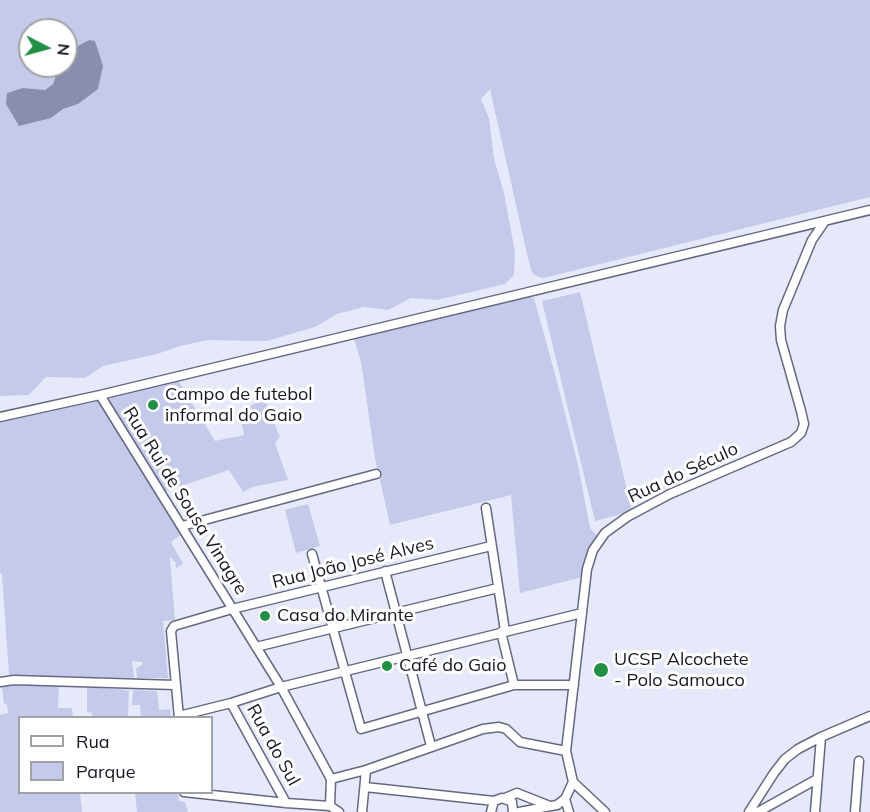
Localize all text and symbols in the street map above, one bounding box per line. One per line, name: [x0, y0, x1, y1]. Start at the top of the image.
north arrow: [18, 18, 78, 78]
text: N: [53, 43, 74, 57]
place label: Campo de futebol informal do Gaio: [165, 384, 313, 426]
marker: Campo de futebol informal do Gaio: [146, 398, 160, 412]
street label: Rua Rui de Sousa Vinagre: [118, 403, 252, 599]
street label: Rua do Século: [625, 438, 741, 508]
street label: Rua João José Alves: [270, 532, 436, 594]
place label: Casa do Mirante: [277, 605, 414, 627]
marker: Casa do Mirante: [258, 609, 272, 623]
place label: UCSP Alcochete - Polo Samouco: [614, 649, 749, 692]
place label: Café do Gaio: [399, 655, 506, 677]
marker: Café do Gaio: [380, 659, 394, 673]
marker: UCSP Alcochete - Polo Samouco: [592, 661, 610, 679]
street label: Rua do Sul: [242, 700, 304, 790]
legend: [18, 716, 213, 794]
text: Rua: [76, 730, 110, 753]
text: Parque: [76, 760, 135, 783]

